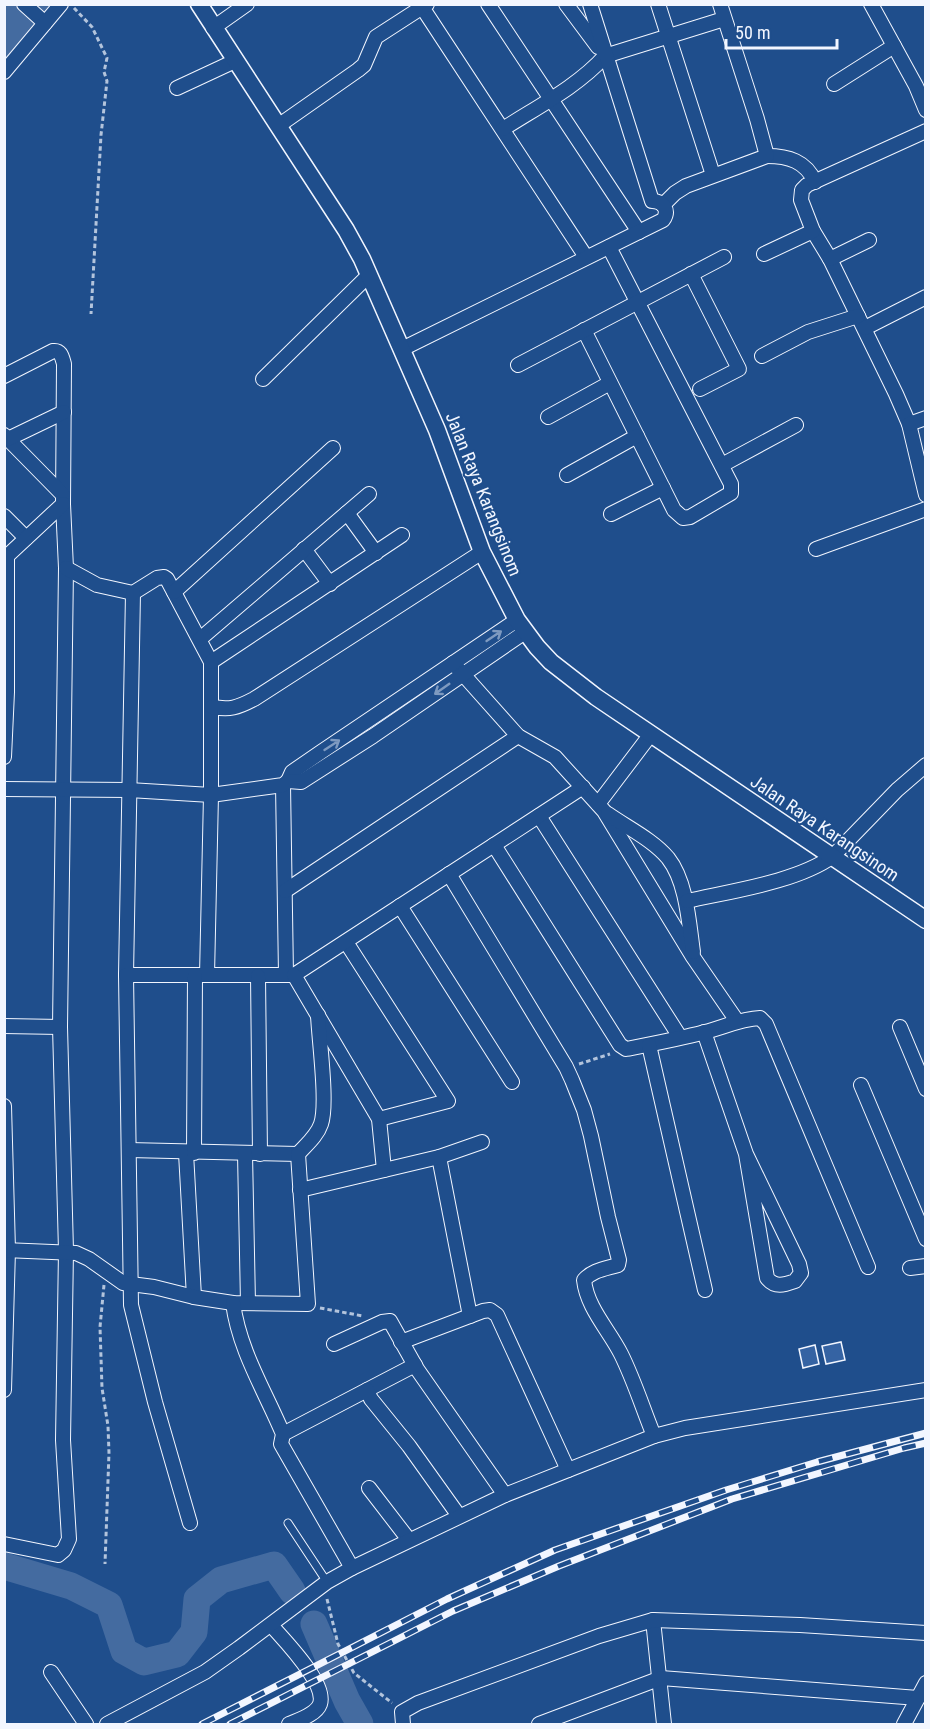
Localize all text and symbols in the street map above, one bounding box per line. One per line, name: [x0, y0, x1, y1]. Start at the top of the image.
scale bar: [726, 12, 837, 50]
text: 50 m: [735, 22, 770, 43]
street label: Jalan Raya Karangsinom: [442, 409, 526, 579]
one-way arrow: [485, 630, 501, 642]
one-way arrow: [434, 683, 451, 695]
one-way arrow: [323, 738, 340, 750]
street label: Jalan Raya Karangsinom: [747, 770, 903, 886]

